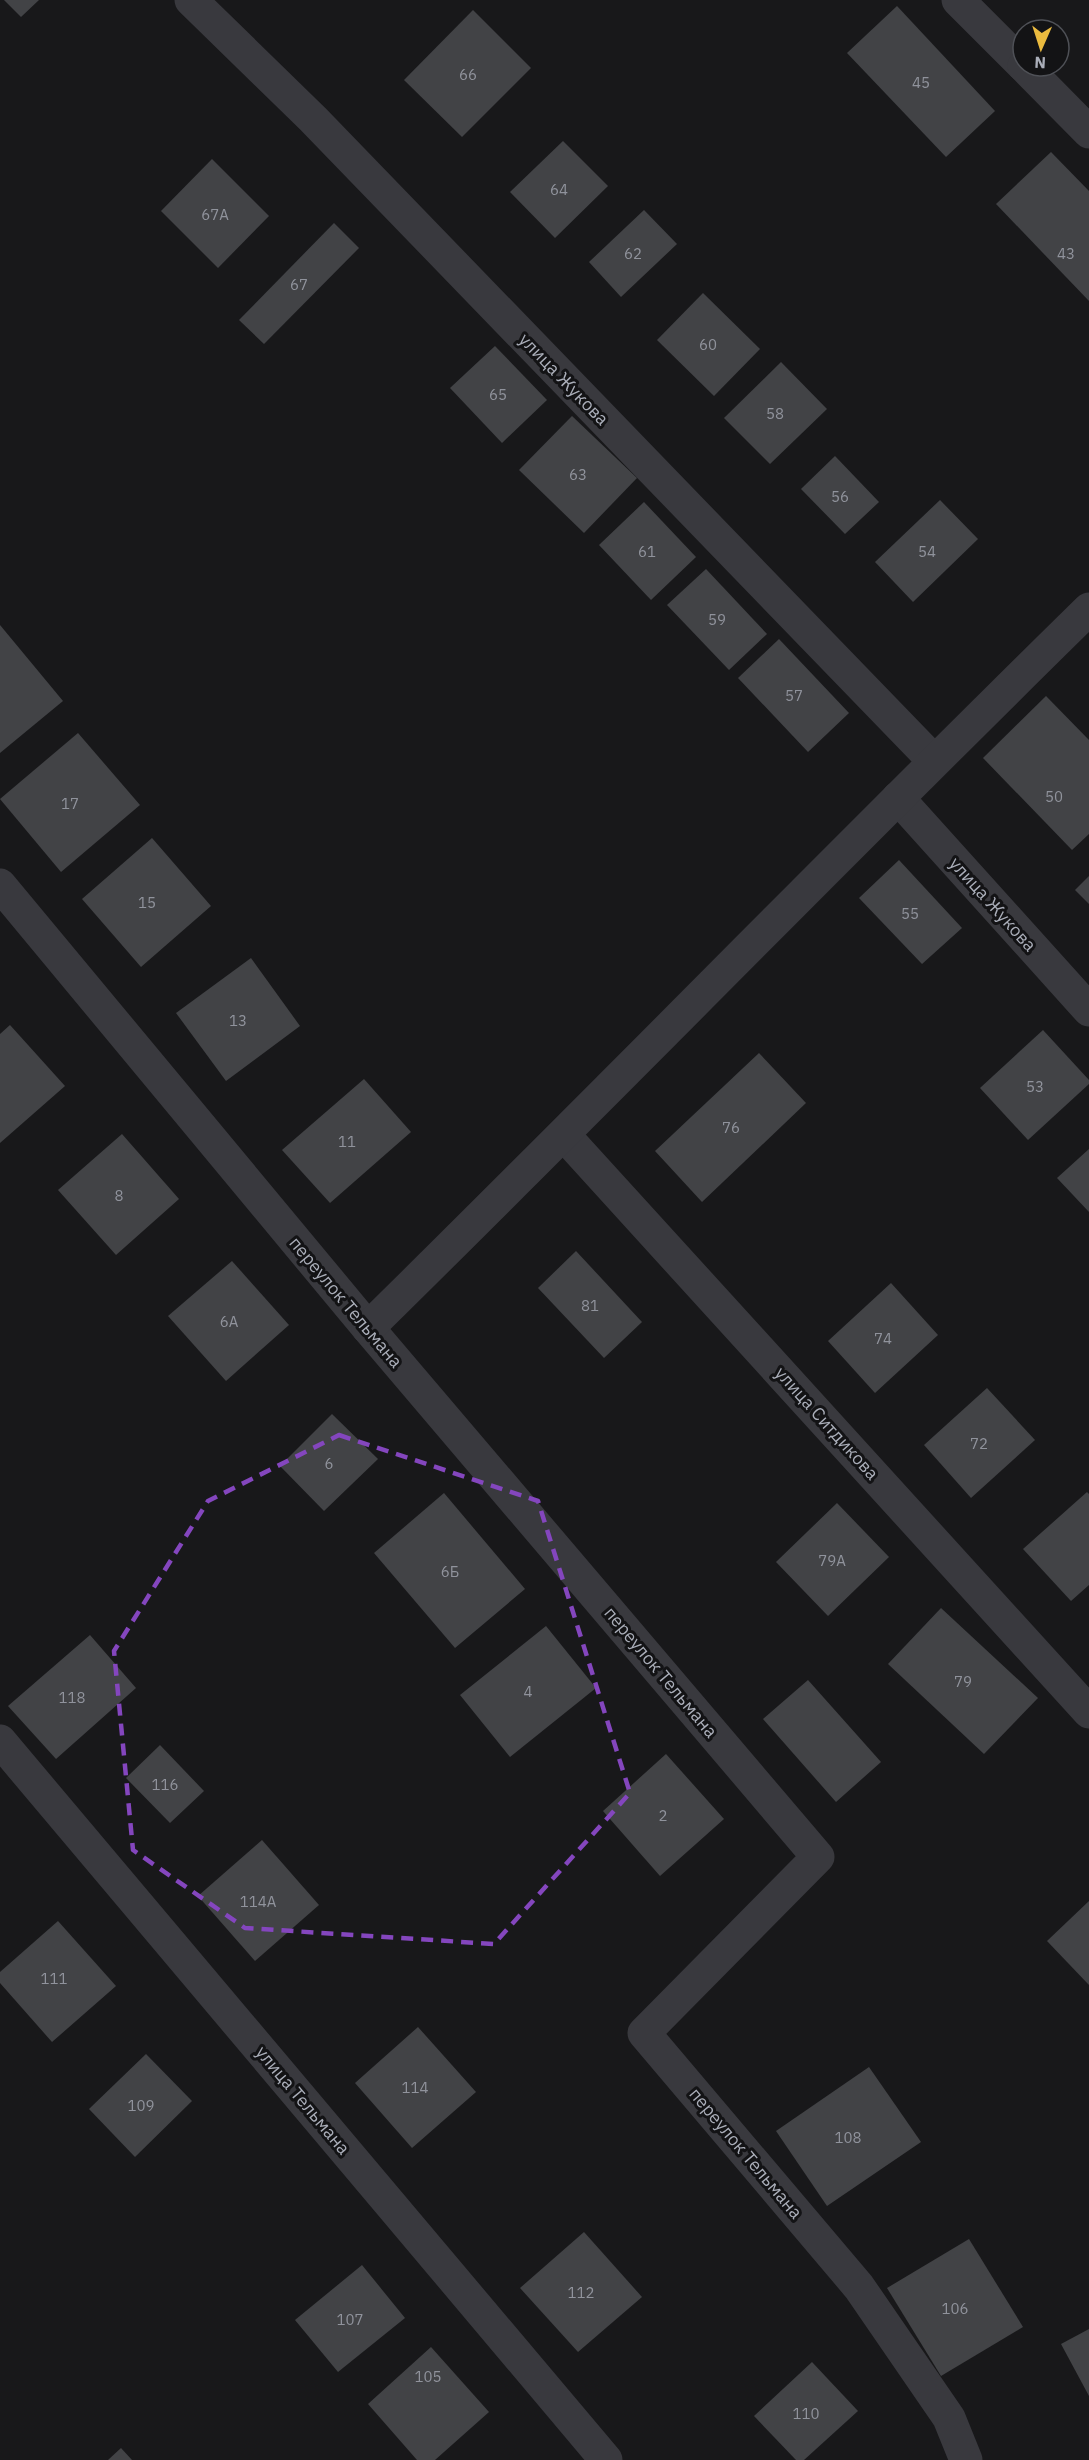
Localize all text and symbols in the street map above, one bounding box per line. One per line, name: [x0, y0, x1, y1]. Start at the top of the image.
north arrow: [1011, 18, 1071, 78]
text: N: [1034, 53, 1047, 73]
house number: 66: [459, 65, 477, 84]
house number: 45: [912, 73, 930, 92]
house number: 64: [550, 180, 568, 199]
house number: 67А: [201, 205, 229, 224]
house number: 62: [624, 244, 642, 263]
house number: 43: [1057, 244, 1075, 263]
house number: 67: [290, 275, 308, 294]
street label: улица Жукова: [514, 328, 614, 430]
house number: 60: [699, 335, 717, 354]
house number: 65: [489, 385, 507, 404]
house number: 58: [766, 404, 784, 423]
house number: 63: [569, 465, 587, 484]
house number: 56: [831, 487, 849, 506]
house number: 61: [638, 542, 656, 561]
house number: 54: [918, 542, 936, 561]
house number: 59: [708, 610, 726, 629]
house number: 57: [785, 686, 803, 705]
house number: 50: [1045, 787, 1063, 806]
house number: 17: [61, 794, 79, 813]
street label: улица Жукова: [944, 852, 1042, 956]
house number: 15: [138, 893, 156, 912]
house number: 55: [901, 904, 919, 923]
house number: 13: [229, 1011, 247, 1030]
house number: 53: [1026, 1077, 1044, 1096]
house number: 76: [722, 1118, 740, 1137]
house number: 11: [338, 1132, 356, 1151]
house number: 8: [114, 1186, 124, 1205]
street label: переулок Тельмана: [284, 1232, 408, 1373]
house number: 81: [581, 1296, 599, 1315]
house number: 6А: [220, 1312, 239, 1331]
house number: 74: [874, 1329, 892, 1348]
street label: улица Ситдикова: [770, 1362, 884, 1485]
house number: 72: [970, 1434, 988, 1453]
house number: 6: [324, 1454, 334, 1473]
house number: 79А: [818, 1551, 846, 1570]
house number: 6Б: [441, 1562, 459, 1581]
street label: переулок Тельмана: [599, 1602, 723, 1743]
house number: 79: [954, 1672, 972, 1691]
house number: 4: [523, 1682, 533, 1701]
house number: 118: [58, 1688, 86, 1707]
house number: 116: [151, 1775, 179, 1794]
house number: 2: [658, 1806, 668, 1825]
house number: 114А: [240, 1892, 277, 1911]
house number: 111: [40, 1969, 68, 1988]
street label: улица Тельмана: [251, 2041, 355, 2159]
house number: 114: [401, 2078, 429, 2097]
street label: переулок Тельмана: [684, 2083, 808, 2224]
house number: 109: [127, 2096, 155, 2115]
house number: 108: [834, 2128, 862, 2147]
house number: 112: [567, 2283, 595, 2302]
house number: 106: [941, 2299, 969, 2318]
house number: 107: [336, 2310, 364, 2329]
house number: 105: [414, 2367, 442, 2386]
house number: 110: [792, 2404, 820, 2423]

